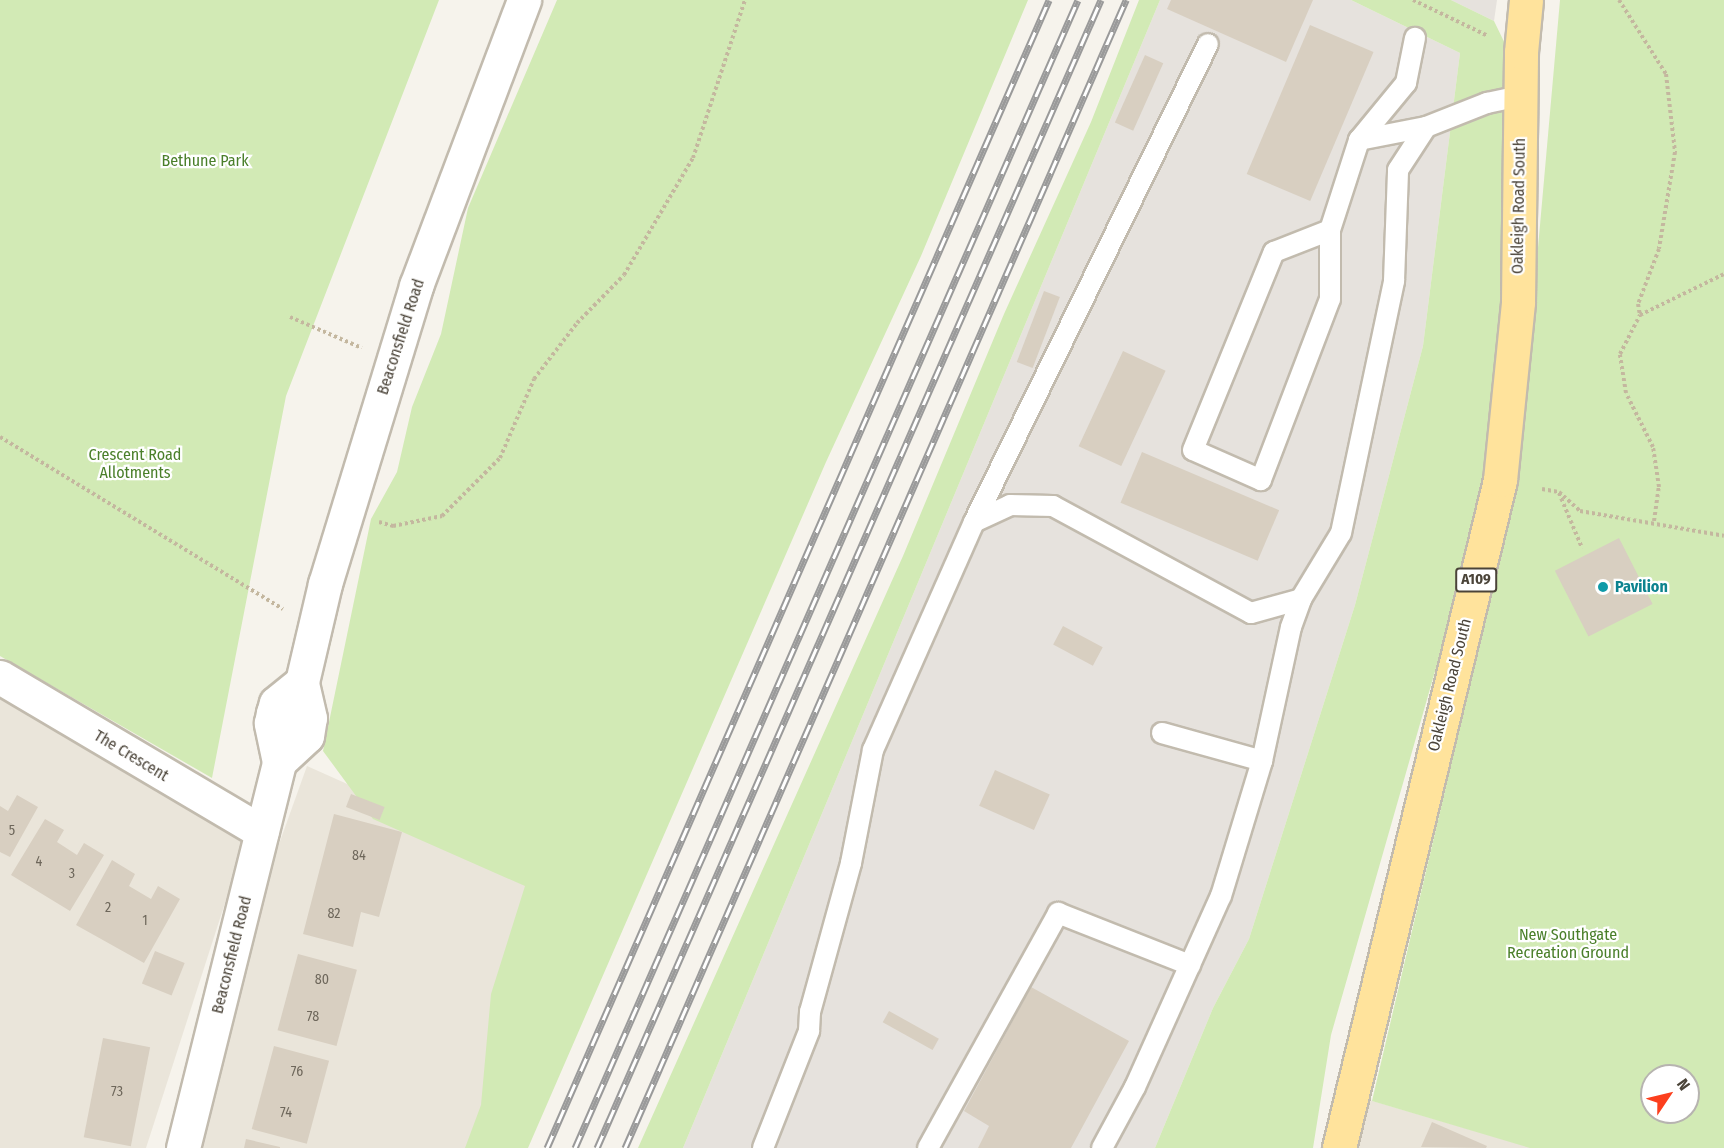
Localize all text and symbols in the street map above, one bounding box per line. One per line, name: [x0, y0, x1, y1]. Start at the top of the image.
street label: Oakleigh Road South: [1508, 138, 1530, 274]
park label: Bethune Park: [161, 151, 249, 171]
street label: Beaconsfield Road: [373, 277, 429, 397]
park label: Crescent Road Allotments: [89, 445, 181, 483]
road number: A109: [1455, 568, 1497, 592]
place label: Pavilion: [1615, 577, 1668, 597]
marker: Pavilion: [1596, 580, 1610, 594]
street label: Oakleigh Road South: [1424, 617, 1476, 753]
street label: The Crescent: [90, 726, 172, 786]
house number: 5: [9, 823, 15, 839]
house number: 84: [352, 848, 366, 864]
house number: 4: [36, 854, 42, 870]
house number: 3: [69, 866, 75, 882]
street label: Beaconsfield Road: [208, 894, 256, 1016]
house number: 2: [105, 900, 111, 916]
house number: 82: [327, 906, 341, 922]
house number: 1: [142, 913, 148, 929]
park label: New Southgate Recreation Ground: [1507, 925, 1629, 963]
house number: 80: [315, 972, 329, 988]
house number: 78: [307, 1009, 319, 1025]
house number: 76: [291, 1064, 303, 1080]
north arrow: [1640, 1064, 1700, 1124]
text: N: [1673, 1075, 1694, 1094]
house number: 73: [111, 1084, 123, 1100]
house number: 74: [280, 1105, 292, 1121]

